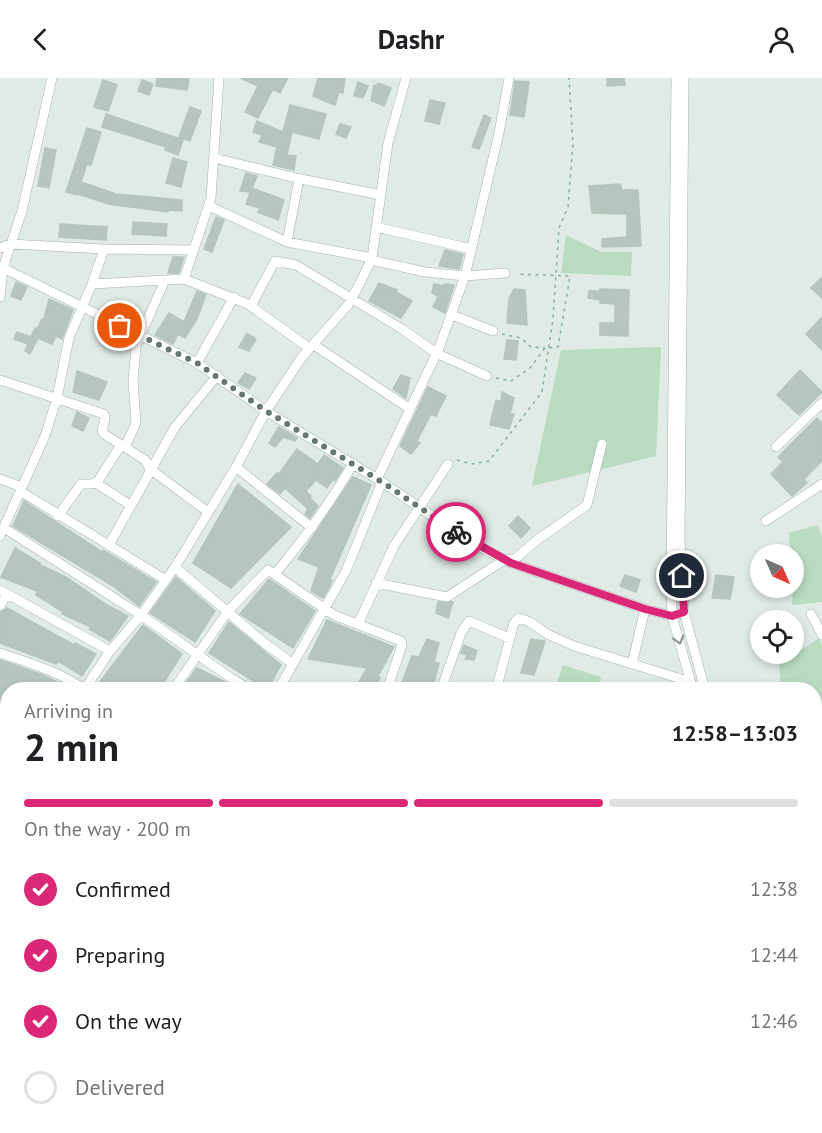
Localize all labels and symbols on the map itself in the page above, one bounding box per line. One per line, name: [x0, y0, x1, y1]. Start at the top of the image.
pin: [94, 300, 145, 351]
courier: [426, 502, 486, 562]
north arrow: [750, 544, 804, 598]
pin: [656, 550, 707, 601]
one-way arrow: [672, 634, 684, 644]

